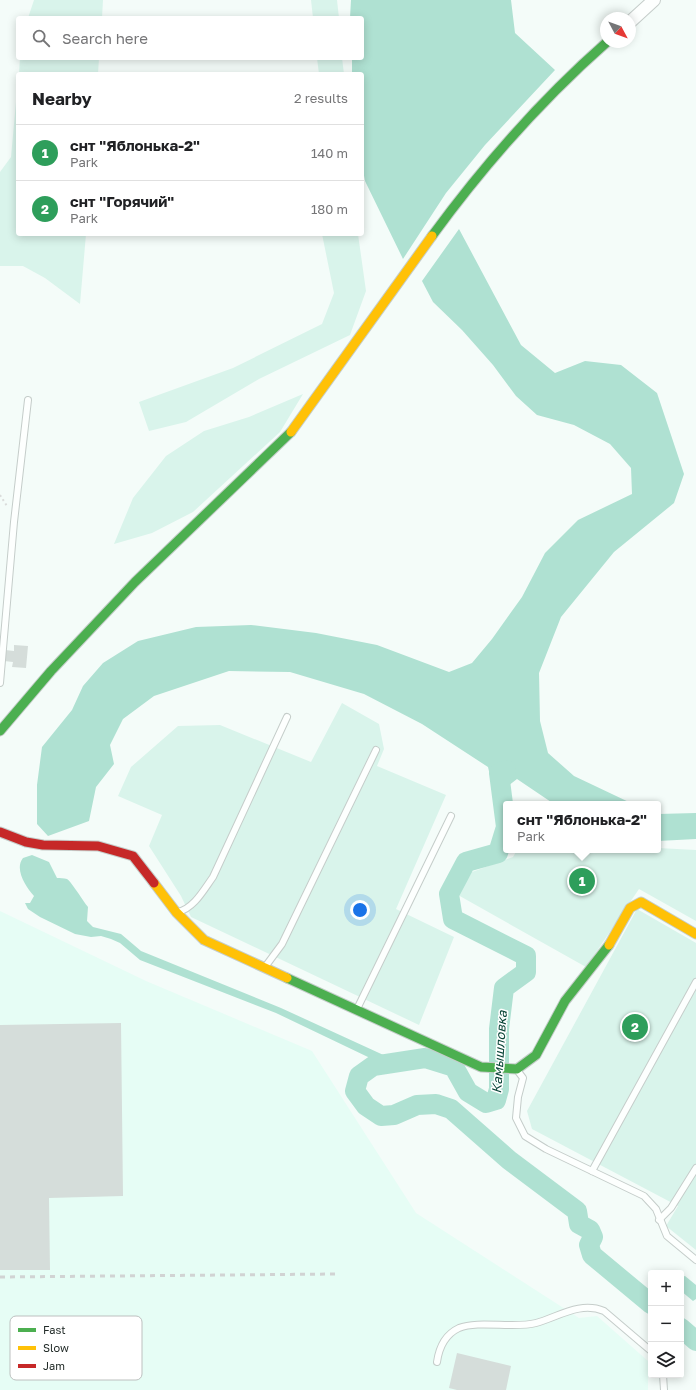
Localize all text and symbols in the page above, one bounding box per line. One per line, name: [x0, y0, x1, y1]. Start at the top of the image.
north arrow: [600, 12, 636, 48]
search box: [16, 16, 364, 60]
icon: search: [30, 27, 52, 49]
text: Search here: [62, 29, 148, 47]
text: Nearby: [32, 88, 92, 109]
text: 2 results: [294, 90, 348, 106]
text: снт "Яблонька-2": [70, 136, 200, 154]
text: 1: [42, 145, 48, 161]
text: 140 m: [311, 145, 348, 161]
text: Park: [70, 154, 98, 170]
text: снт "Горячий": [70, 192, 174, 210]
text: 2: [41, 201, 49, 217]
text: 180 m: [311, 201, 348, 217]
text: Park: [70, 210, 98, 226]
popup: [503, 801, 661, 853]
text: снт "Яблонька-2": [517, 810, 647, 828]
text: Park: [517, 828, 545, 844]
pin: 1: [569, 866, 595, 896]
your location: [350, 900, 370, 920]
water label: Камышловка: [488, 1009, 510, 1094]
pin: 2: [622, 1012, 648, 1042]
map controls: [648, 1270, 684, 1378]
button: +: [648, 1270, 684, 1306]
button: −: [648, 1306, 684, 1342]
legend: [10, 1316, 142, 1380]
text: Fast: [43, 1323, 66, 1336]
text: Slow: [43, 1341, 69, 1354]
button: layers: [648, 1342, 684, 1378]
text: Jam: [43, 1359, 65, 1372]

